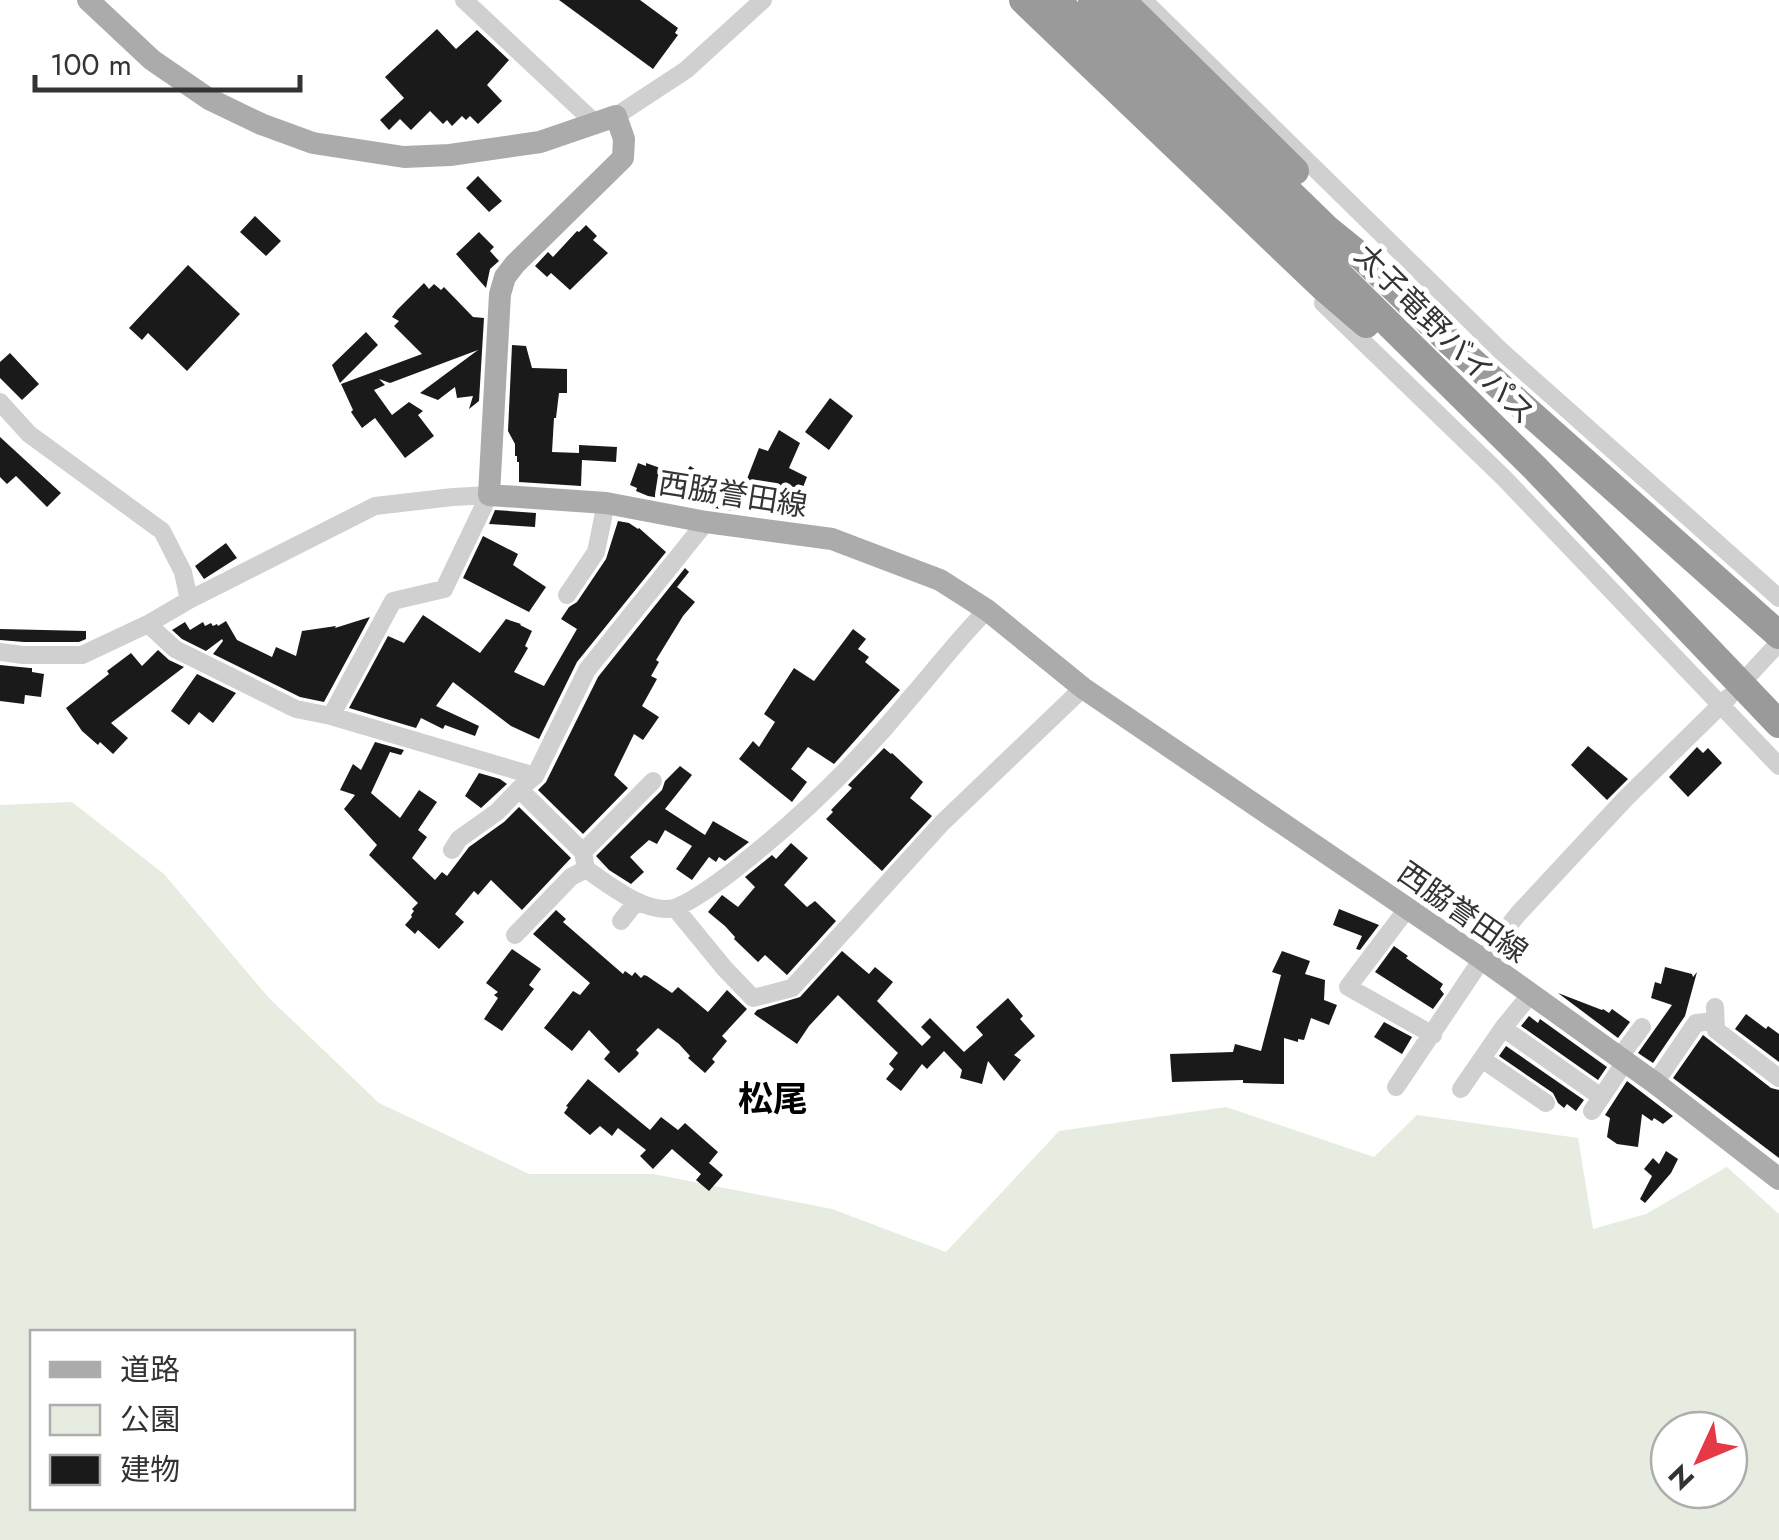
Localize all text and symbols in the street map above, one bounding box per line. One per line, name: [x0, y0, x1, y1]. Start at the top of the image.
scale bar: [35, 30, 300, 92]
text: 100 m: [50, 43, 132, 86]
street label: 太子竜野バイパス: [1345, 234, 1545, 434]
street label: 西脇誉田線: [656, 461, 810, 527]
street label: 西脇誉田線: [1389, 851, 1537, 973]
district label: 松尾: [738, 1074, 808, 1124]
legend: [30, 1330, 355, 1510]
text: 道路: [120, 1348, 180, 1391]
text: 公園: [120, 1398, 180, 1441]
north arrow: [1649, 1410, 1749, 1510]
text: 建物: [120, 1448, 180, 1491]
text: N: [1659, 1455, 1704, 1499]

